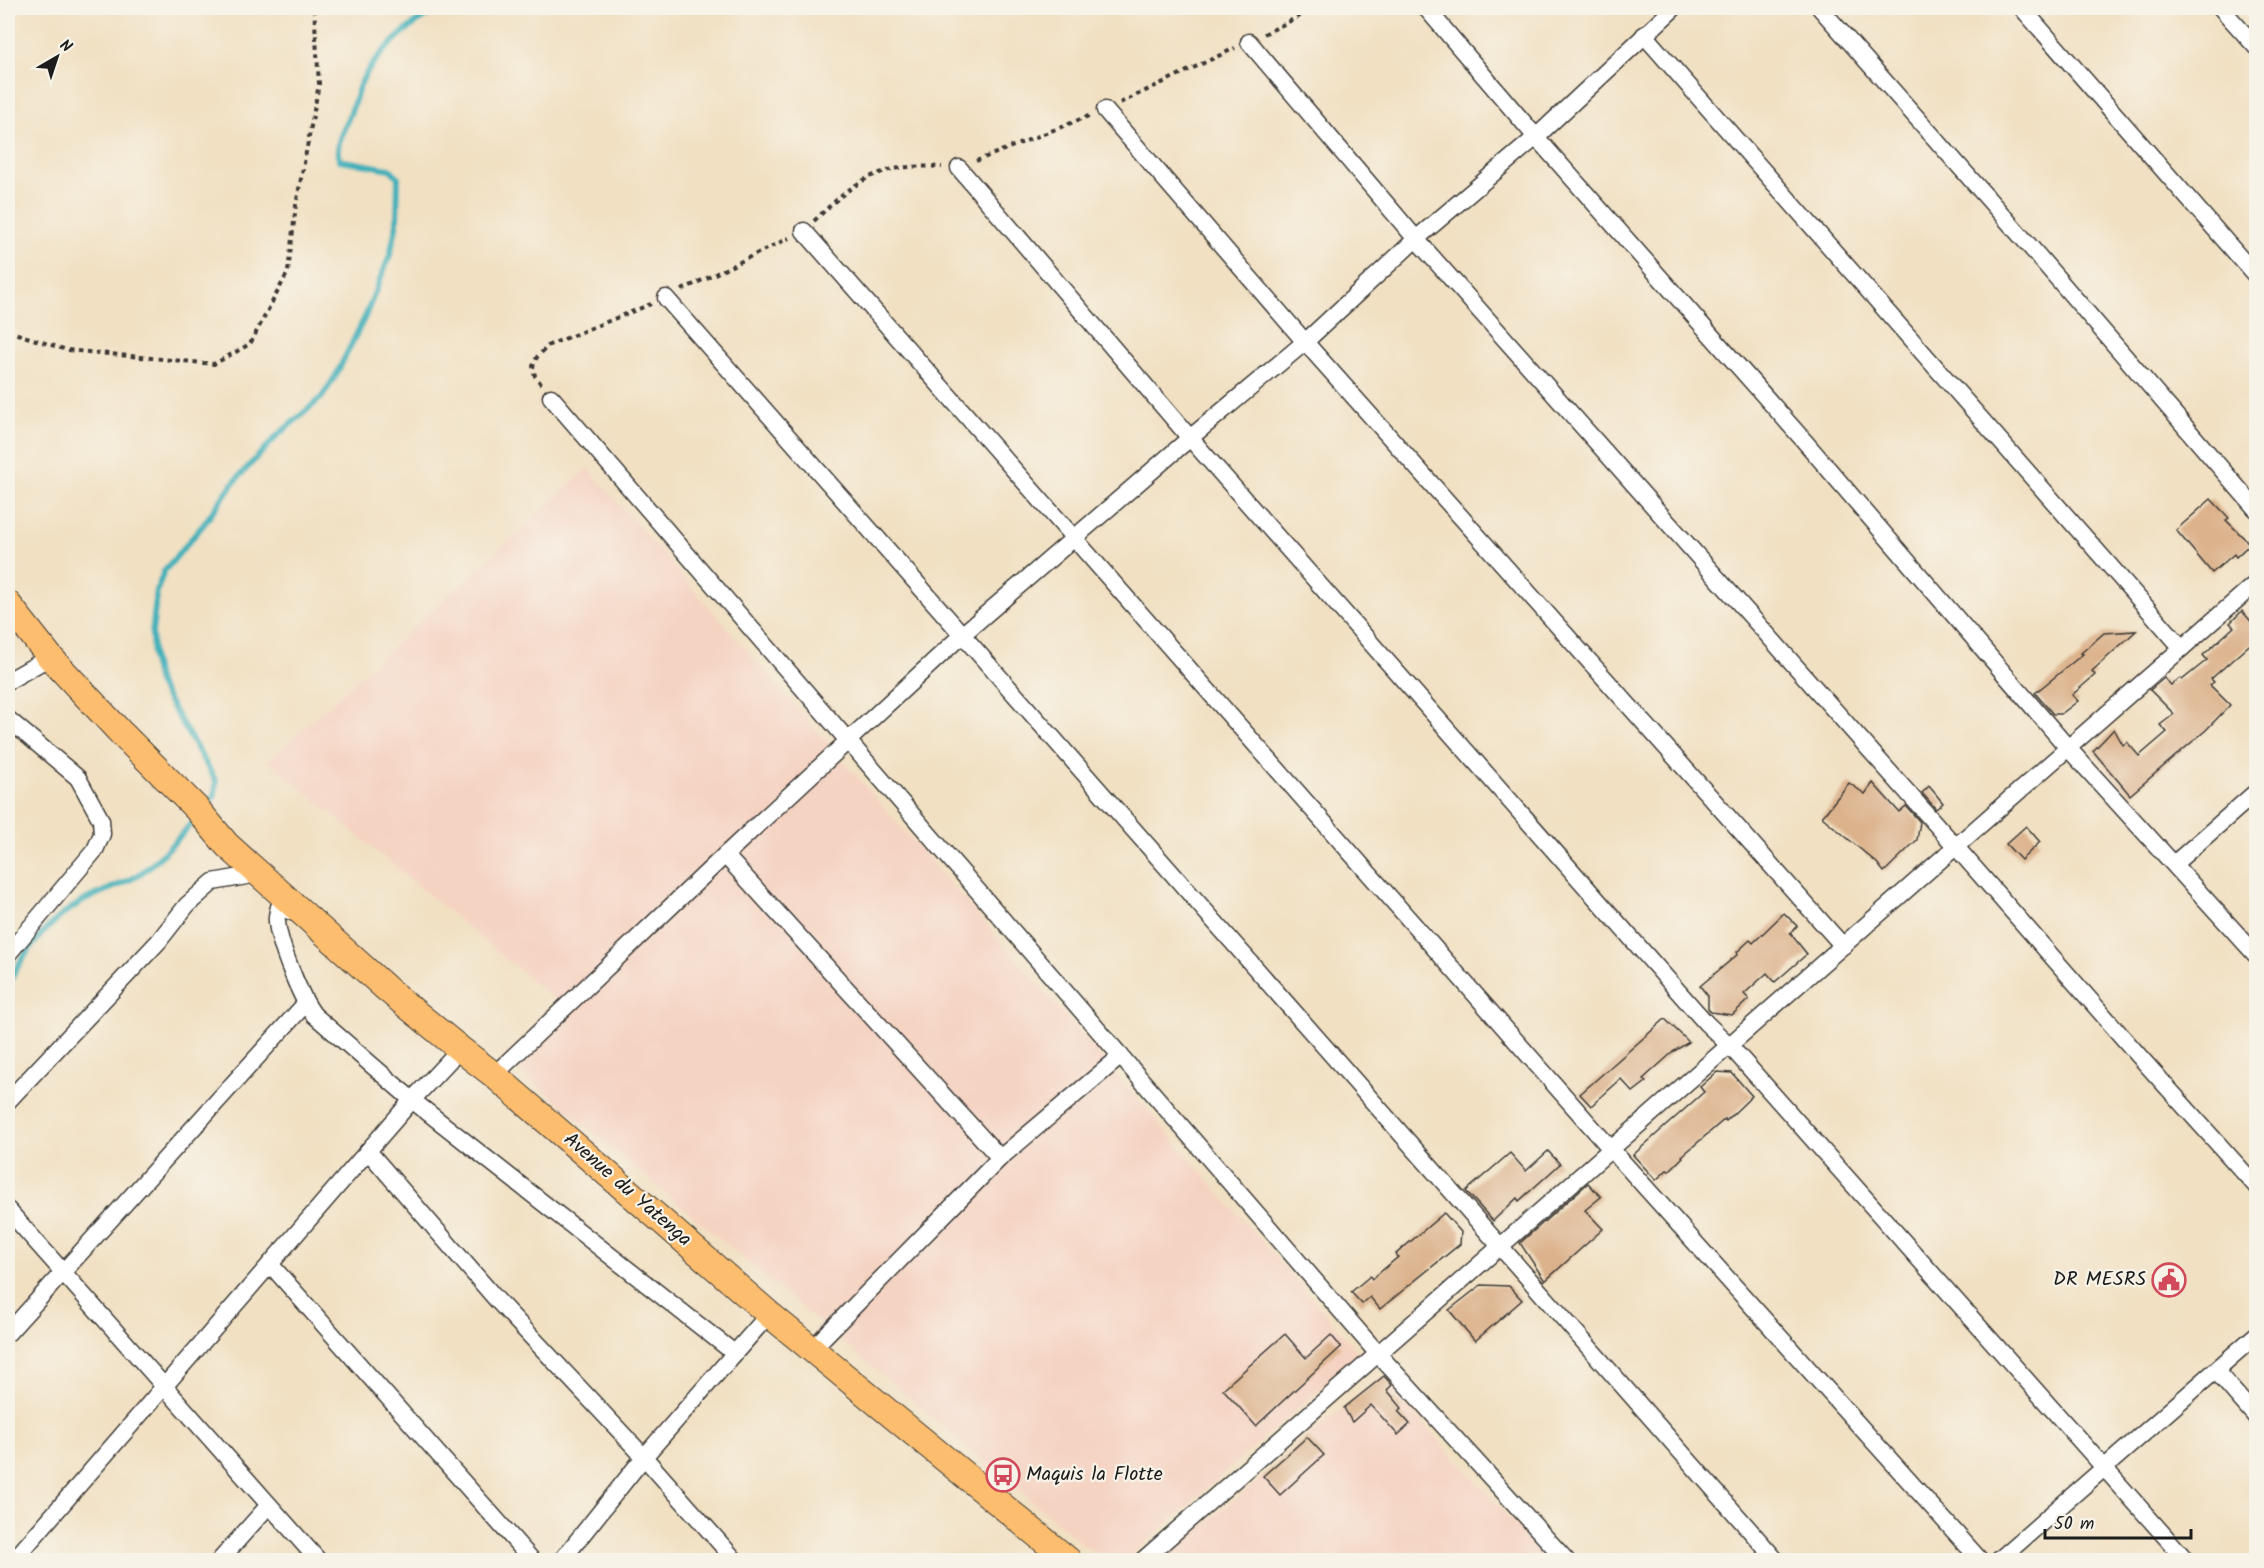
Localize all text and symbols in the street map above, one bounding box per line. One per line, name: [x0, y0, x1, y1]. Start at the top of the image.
north arrow: [27, 27, 87, 87]
text: N: [54, 34, 77, 59]
street label: Avenue du Yatenga: [555, 1125, 699, 1255]
public building icon: DR MESRS: [2151, 1262, 2187, 1298]
place label: DR MESRS: [2053, 1264, 2146, 1296]
bus stop icon: Maquis la Flotte: [985, 1457, 1021, 1493]
place label: Maquis la Flotte: [1026, 1459, 1163, 1491]
scale bar: [2045, 1502, 2190, 1540]
text: 50 m: [2054, 1510, 2094, 1539]

